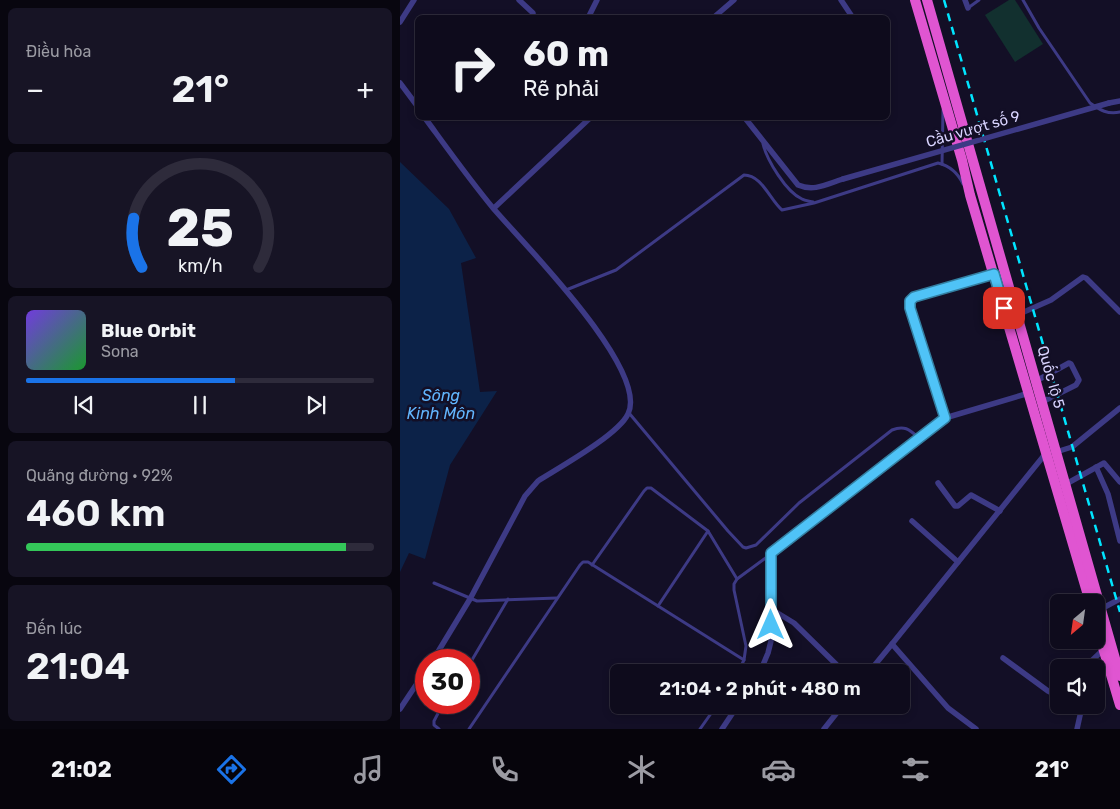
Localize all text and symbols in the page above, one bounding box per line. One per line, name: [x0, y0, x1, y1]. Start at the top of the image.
text: 60 m: [523, 33, 609, 75]
icon: right: [440, 35, 505, 100]
text: Điều hòa: [26, 42, 91, 61]
text: 21°: [172, 66, 229, 112]
text: −: [26, 73, 44, 106]
text: +: [357, 73, 374, 106]
text: Rẽ phải: [523, 75, 599, 102]
street label: Cầu vượt số 9: [924, 107, 1022, 151]
text: 25: [166, 197, 234, 259]
text: km/h: [178, 255, 222, 276]
pin: [983, 287, 1025, 329]
icon: arrive: [990, 294, 1018, 322]
text: Blue Orbit: [101, 319, 196, 342]
text: Sona: [101, 342, 139, 361]
street label: Quốc lộ 5: [1033, 344, 1069, 410]
water label: Sông Kinh Môn: [407, 386, 475, 423]
icon: previous: [70, 391, 98, 419]
icon: pause: [186, 391, 214, 419]
icon: next: [302, 391, 330, 419]
text: Quãng đường · 92%: [26, 466, 173, 485]
text: 460 km: [26, 490, 165, 536]
north arrow: [1050, 594, 1105, 649]
map controls: [1050, 594, 1105, 714]
position arrow: [744, 598, 796, 650]
text: Đến lúc: [26, 619, 82, 638]
text: 21:04: [26, 643, 130, 689]
speed limit sign: 30: [415, 649, 480, 714]
button: sound: [1050, 659, 1105, 714]
text: 21:04 · 2 phút · 480 m: [659, 677, 861, 700]
icon: directions: [214, 752, 249, 787]
icon: music: [351, 752, 386, 787]
icon: phone: [487, 752, 522, 787]
icon: climate: [624, 752, 659, 787]
icon: car: [761, 752, 796, 787]
icon: filters: [898, 752, 933, 787]
text: 21:02: [51, 756, 112, 783]
text: 21°: [1035, 756, 1069, 783]

